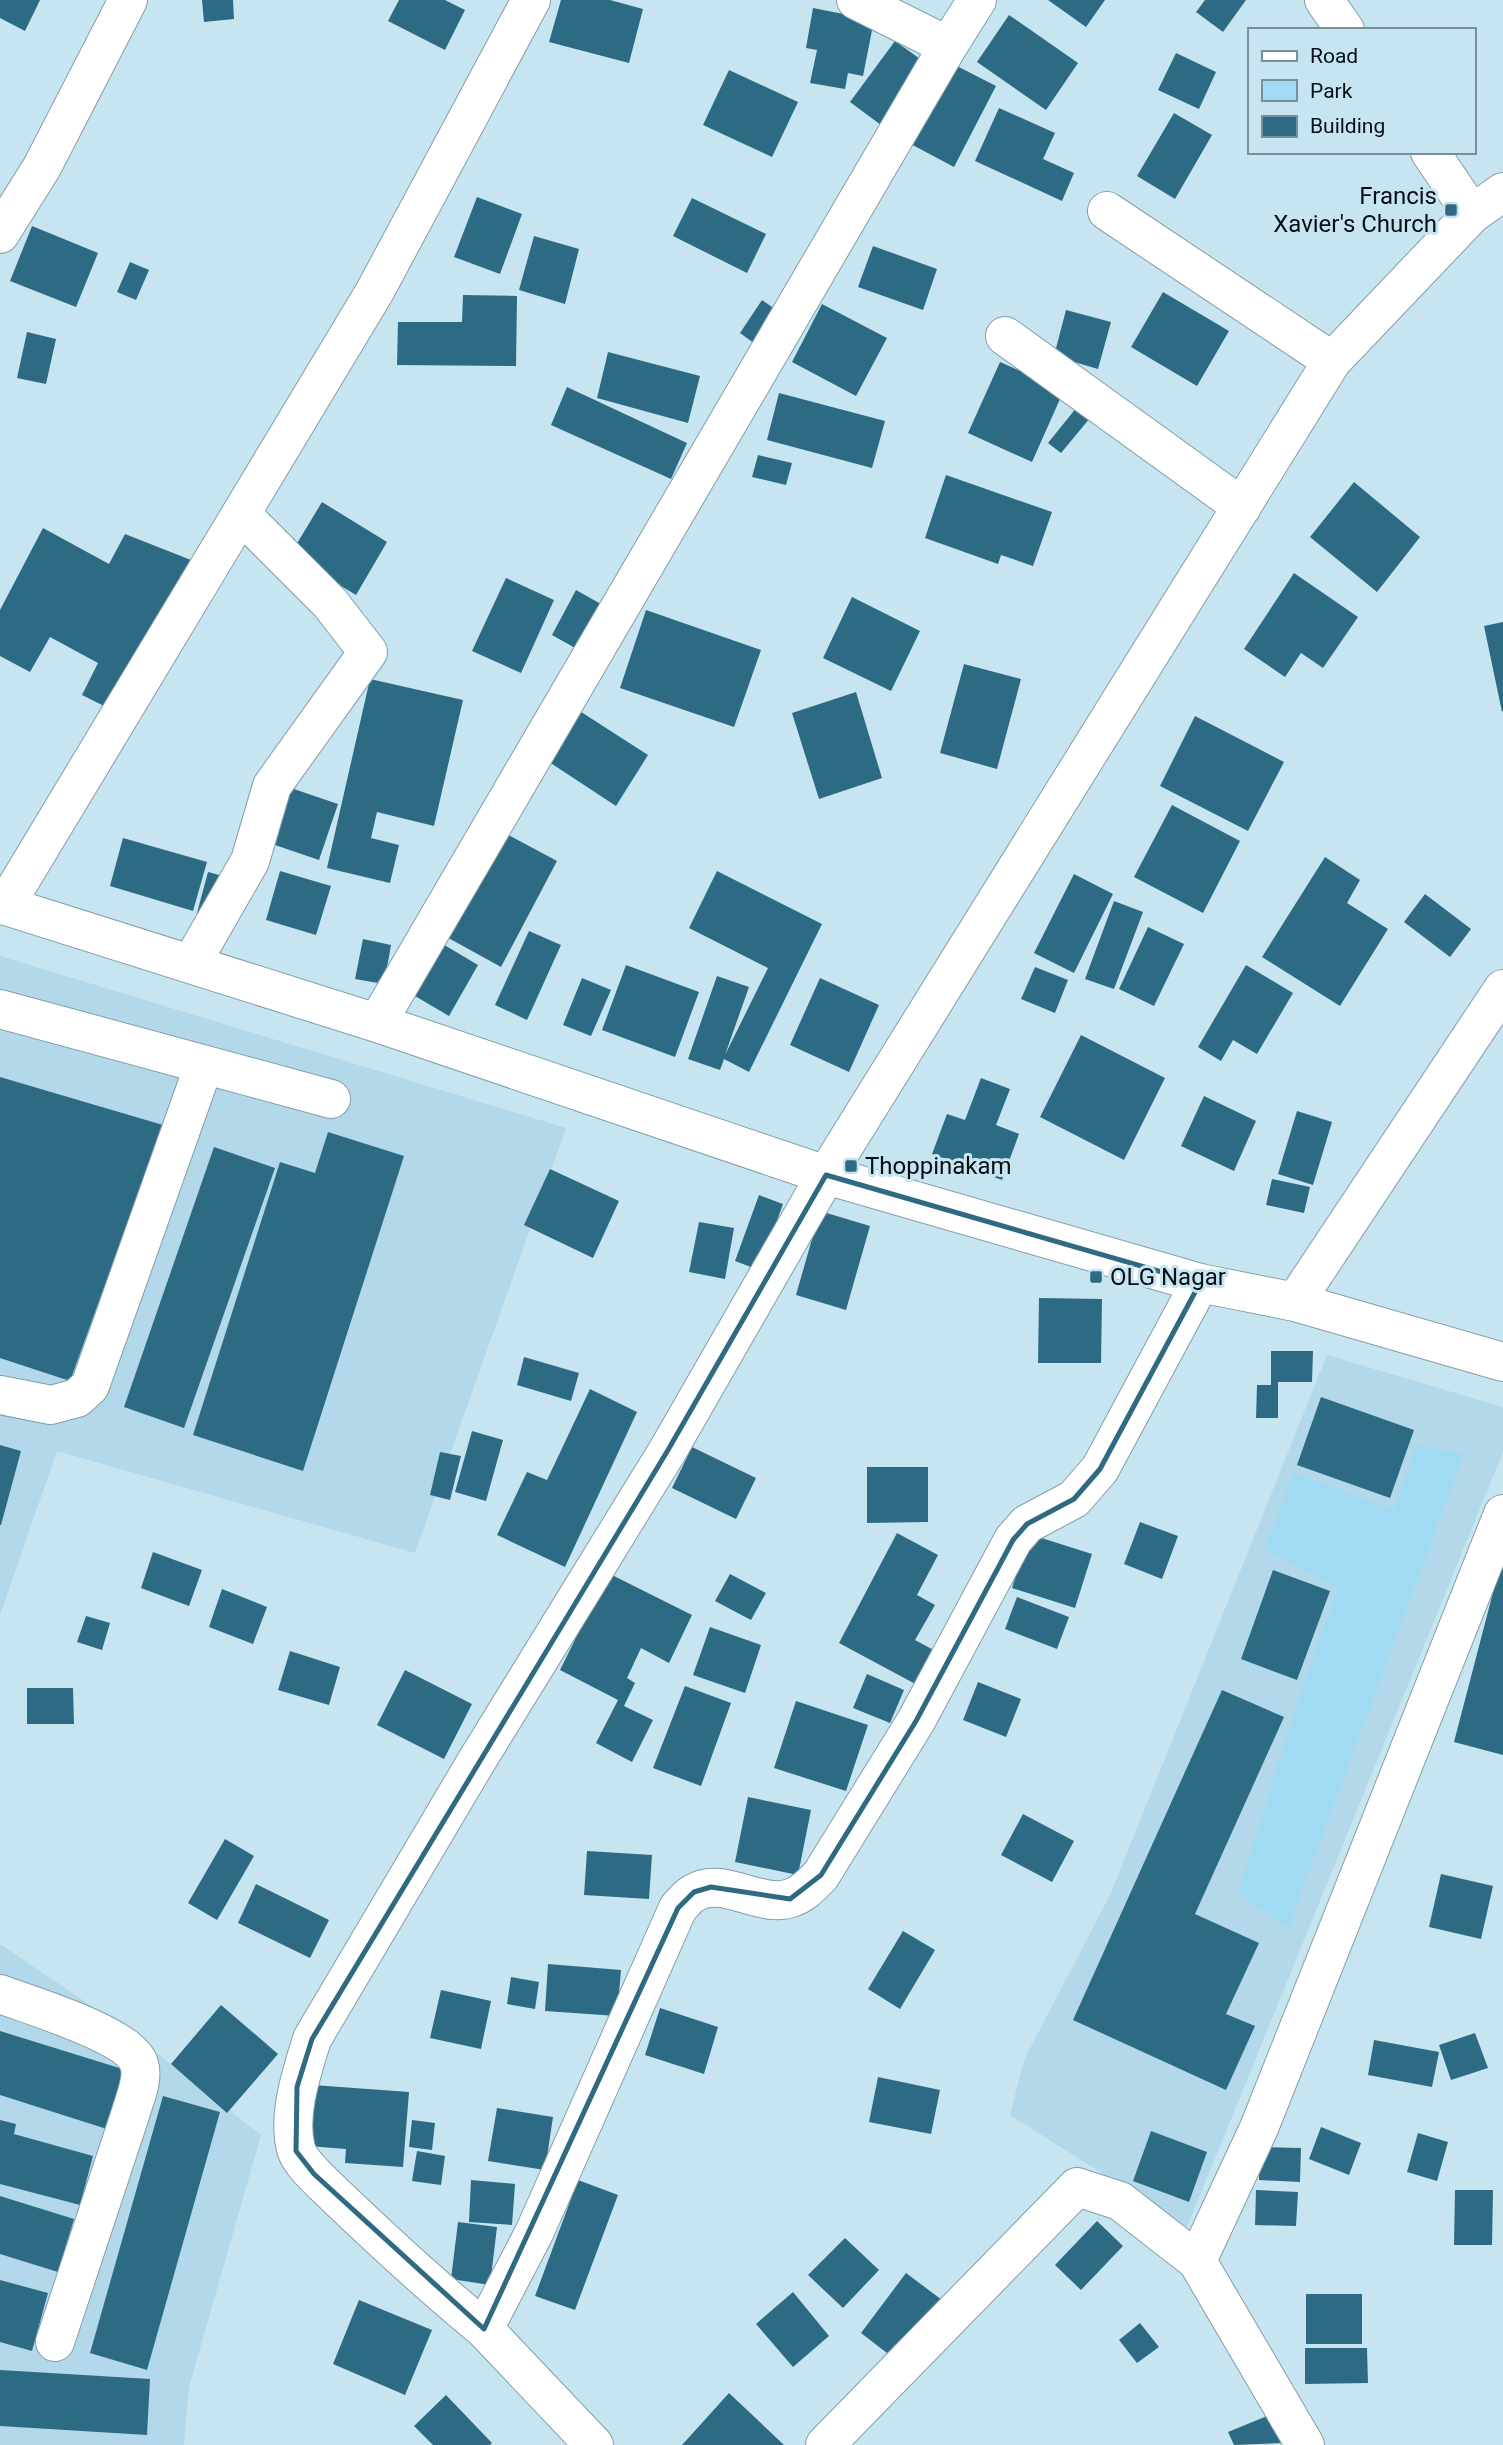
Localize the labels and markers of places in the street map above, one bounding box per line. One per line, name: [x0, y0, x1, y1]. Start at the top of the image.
place label: Francis Xavier's Church: [1273, 182, 1437, 238]
marker: Francis Xavier's Church: [1443, 202, 1459, 218]
place label: Thoppinakam: [865, 1152, 1012, 1180]
marker: Thoppinakam: [843, 1158, 859, 1174]
place label: OLG Nagar: [1110, 1263, 1226, 1291]
marker: OLG Nagar: [1088, 1269, 1104, 1285]

